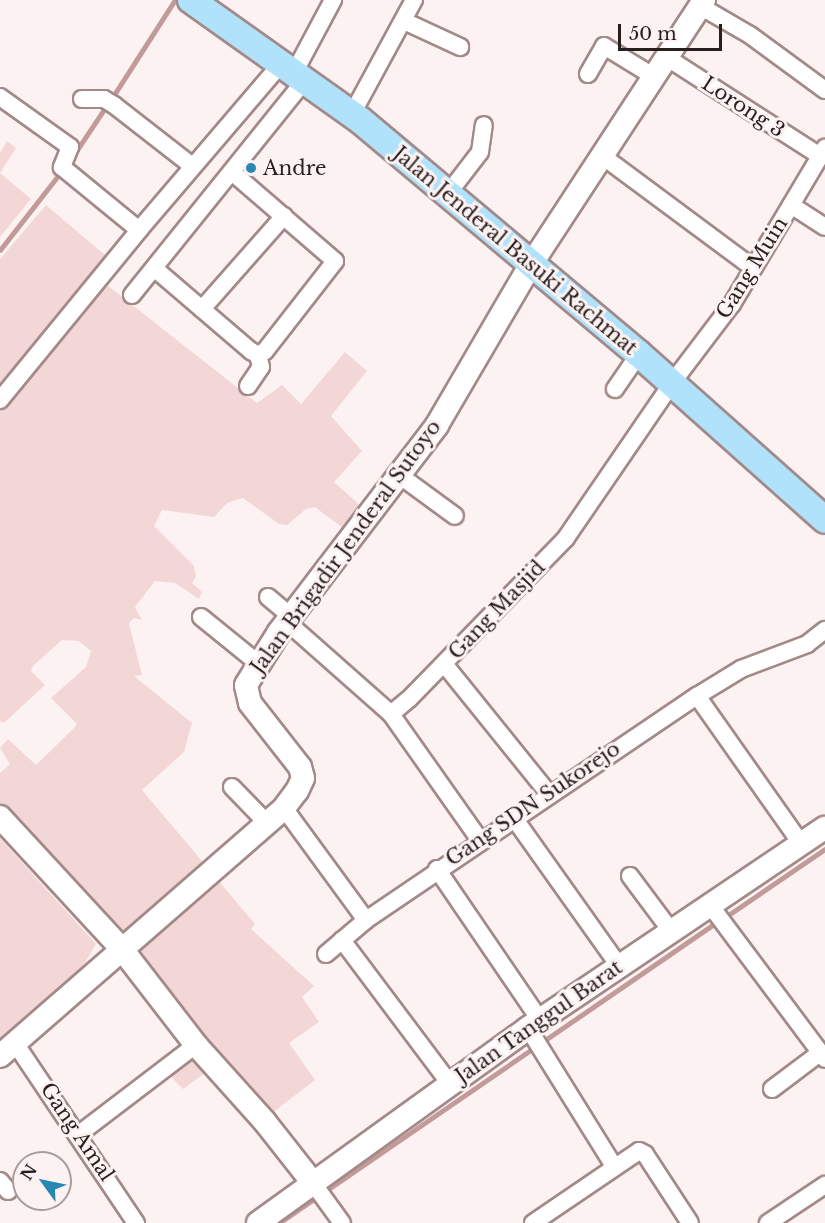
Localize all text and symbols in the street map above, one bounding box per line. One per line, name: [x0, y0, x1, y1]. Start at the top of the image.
scale bar: [621, 12, 724, 50]
text: 50 m: [629, 23, 677, 45]
street label: Lorong 3: [697, 71, 789, 143]
street label: Jalan Jenderal Basuki Rachmat: [388, 142, 642, 360]
place label: Andre: [263, 156, 326, 180]
marker: Andre: [244, 161, 258, 175]
street label: Gang Muin: [711, 213, 793, 323]
street label: Jalan Brigadir Jenderal Sutoyo: [246, 415, 446, 679]
street label: Gang Masjid: [444, 556, 550, 664]
street label: Gang SDN Sukorejo: [441, 737, 625, 871]
street label: Jalan Tanggul Barat: [451, 955, 627, 1089]
street label: Gang Amal: [35, 1078, 119, 1186]
north arrow: [12, 1151, 72, 1211]
text: N: [16, 1161, 41, 1184]

